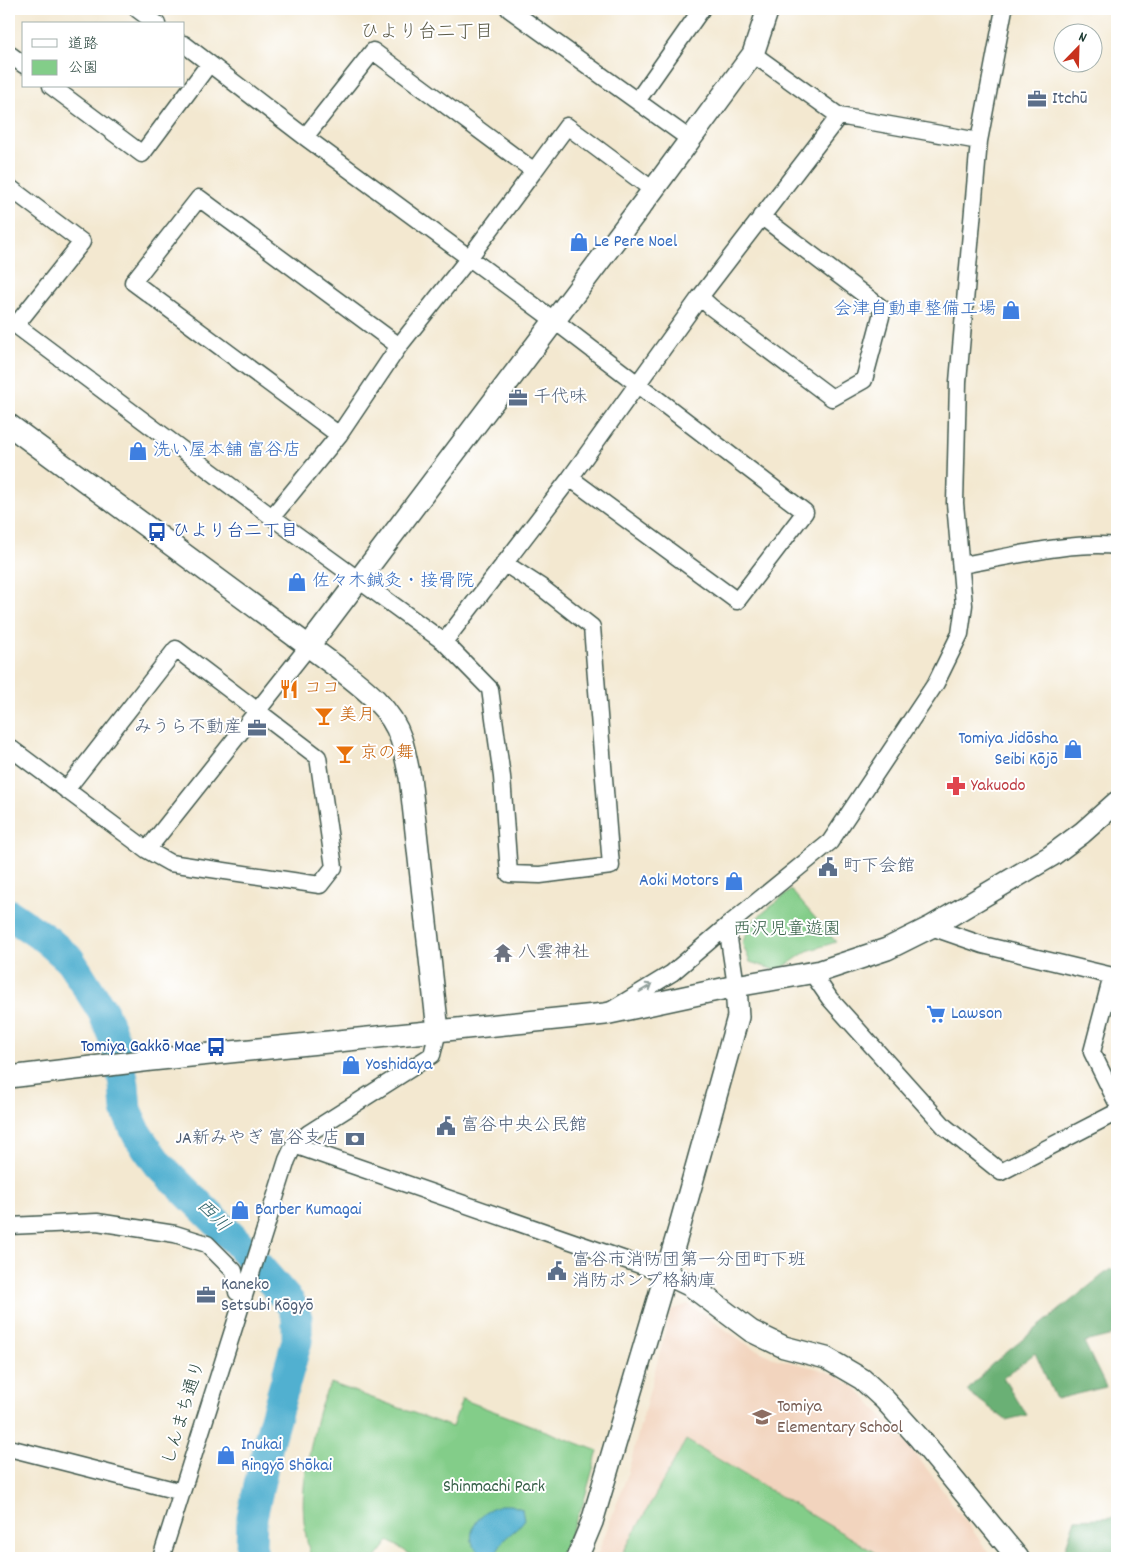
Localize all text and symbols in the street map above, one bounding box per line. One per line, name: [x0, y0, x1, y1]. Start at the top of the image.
district label: ひより台二丁目: [360, 20, 494, 47]
legend: [22, 22, 185, 88]
north arrow: [1054, 22, 1104, 72]
text: N: [1075, 27, 1089, 48]
text: 道路: [68, 34, 98, 56]
text: 公園: [68, 58, 98, 80]
place label: Itchū: [1052, 87, 1087, 112]
office icon: Itchū: [1026, 88, 1048, 110]
place label: Le Pere Noel: [594, 230, 678, 255]
shop icon: Le Pere Noel: [568, 231, 590, 253]
place label: 会津自動車整備工場: [834, 298, 996, 323]
shop icon: 会津自動車整備工場: [1000, 299, 1022, 321]
place label: 千代味: [533, 386, 587, 411]
office icon: 千代味: [507, 387, 529, 409]
place label: 洗い屋本舗 富谷店: [153, 439, 301, 464]
shop icon: 洗い屋本舗 富谷店: [127, 440, 149, 462]
place label: ひより台二丁目: [172, 520, 298, 545]
bus stop icon: ひより台二丁目: [146, 521, 168, 543]
place label: 佐々木鍼灸・接骨院: [312, 570, 474, 595]
shop icon: 佐々木鍼灸・接骨院: [286, 571, 308, 593]
place label: ココ: [304, 677, 340, 702]
restaurant icon: ココ: [278, 678, 300, 700]
place label: 美月: [339, 704, 375, 729]
bar icon: 美月: [313, 705, 335, 727]
place label: みうら不動産: [134, 716, 242, 741]
office icon: みうら不動産: [246, 717, 268, 739]
place label: Tomiya Jidōsha Seibi Kōjō: [958, 727, 1059, 773]
shop icon: Tomiya Jidōsha Seibi Kōjō: [1062, 738, 1084, 760]
place label: 京の舞: [360, 742, 414, 767]
bar icon: 京の舞: [334, 743, 356, 765]
place label: Yakuodo: [971, 774, 1026, 799]
pharmacy icon: Yakuodo: [945, 775, 967, 797]
place label: 町下会館: [843, 855, 915, 880]
public building icon: 町下会館: [817, 856, 839, 878]
place label: Aoki Motors: [639, 869, 719, 894]
shop icon: Aoki Motors: [723, 870, 745, 892]
park label: 西沢児童遊園: [733, 918, 841, 943]
place label: 八雲神社: [518, 941, 590, 966]
temple icon: 八雲神社: [492, 942, 514, 964]
one-way arrow: [639, 983, 653, 993]
place label: Lawson: [951, 1002, 1002, 1027]
supermarket icon: Lawson: [925, 1003, 947, 1025]
place label: Tomiya Gakkō Mae: [81, 1035, 201, 1060]
bus stop icon: Tomiya Gakkō Mae: [205, 1036, 227, 1058]
place label: Yoshidaya: [366, 1053, 433, 1078]
shop icon: Yoshidaya: [340, 1054, 362, 1076]
place label: 富谷中央公民館: [461, 1114, 587, 1139]
public building icon: 富谷中央公民館: [435, 1115, 457, 1137]
place label: JA新みやぎ 富谷支店: [175, 1127, 340, 1152]
bank icon: JA新みやぎ 富谷支店: [344, 1128, 366, 1150]
water label: 西川: [189, 1194, 235, 1240]
place label: Barber Kumagai: [255, 1198, 362, 1223]
shop icon: Barber Kumagai: [229, 1199, 251, 1221]
place label: 富谷市消防団第一分団町下班 消防ポンプ格納庫: [572, 1249, 806, 1295]
public building icon: 富谷市消防団第一分団町下班 消防ポンプ格納庫: [546, 1260, 568, 1282]
place label: Kaneko Setsubi Kōgyō: [221, 1273, 314, 1319]
office icon: Kaneko Setsubi Kōgyō: [195, 1284, 217, 1306]
street label: しんまち通り: [157, 1358, 213, 1468]
place label: Tomiya Elementary School: [777, 1395, 904, 1441]
school or university icon: Tomiya Elementary School: [751, 1406, 773, 1428]
place label: Inukai Ringyō Shōkai: [241, 1433, 332, 1479]
shop icon: Inukai Ringyō Shōkai: [215, 1444, 237, 1466]
park label: Shinmachi Park: [443, 1475, 545, 1500]

